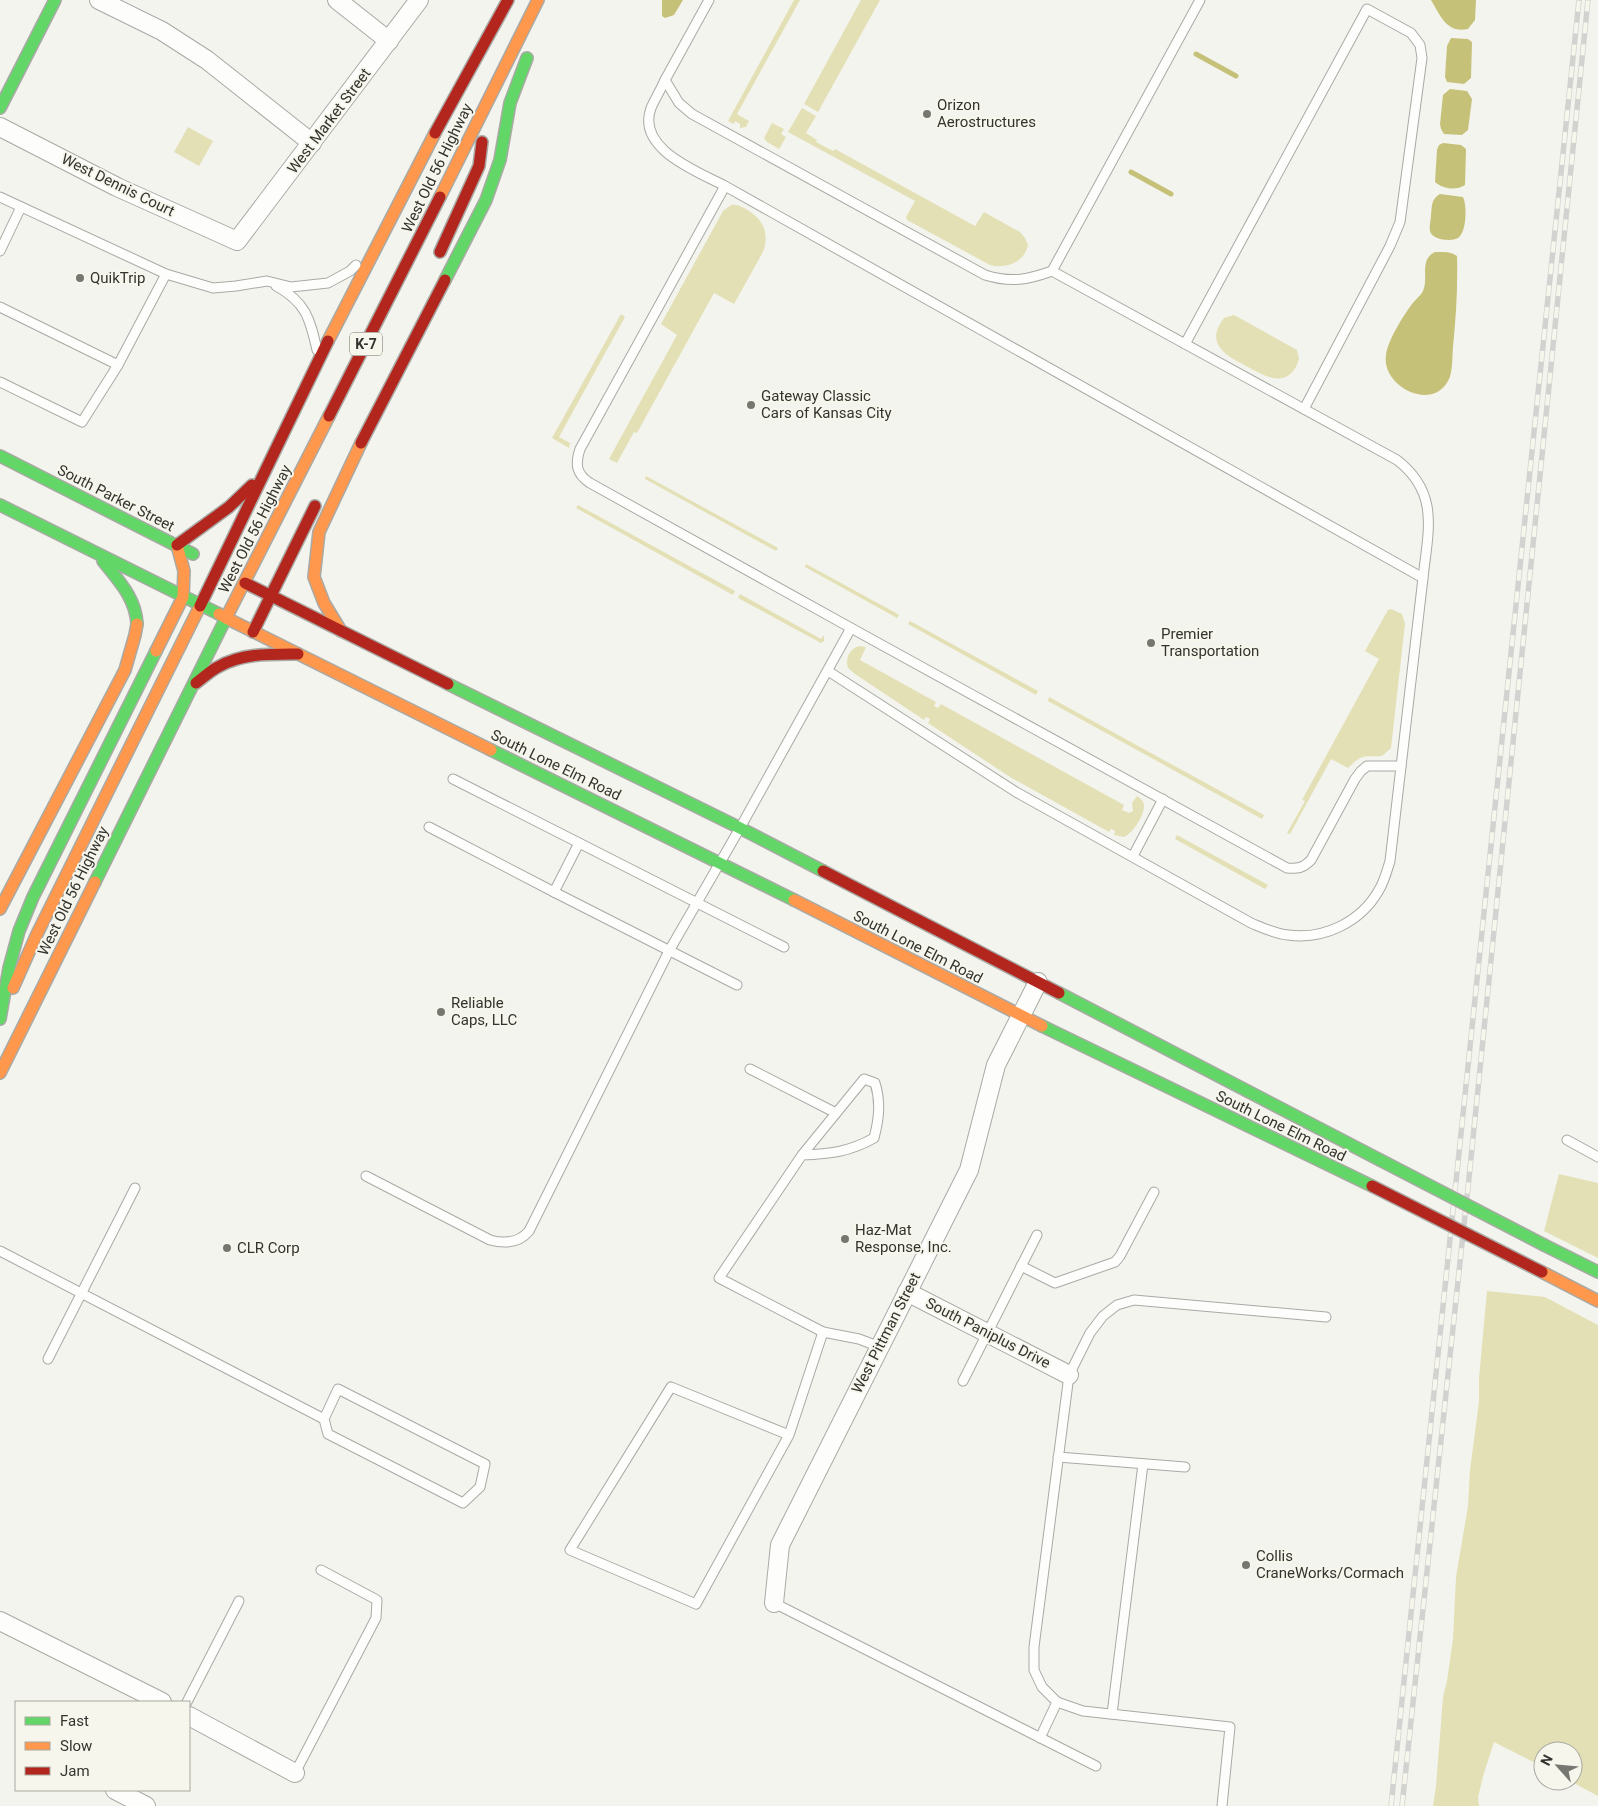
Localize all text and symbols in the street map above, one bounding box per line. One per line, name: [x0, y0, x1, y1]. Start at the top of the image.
street label: West Market Street: [283, 65, 375, 177]
place label: Orizon Aerostructures: [937, 96, 1036, 131]
street label: West Old 56 Highway: [398, 100, 476, 236]
marker: Orizon Aerostructures: [921, 108, 933, 120]
street label: West Dennis Court: [58, 150, 178, 220]
place label: QuikTrip: [90, 269, 145, 287]
marker: QuikTrip: [74, 272, 86, 284]
road number: K-7: [350, 332, 382, 356]
place label: Gateway Classic Cars of Kansas City: [761, 387, 892, 422]
marker: Gateway Classic Cars of Kansas City: [745, 399, 757, 411]
street label: South Parker Street: [54, 461, 178, 535]
street label: West Old 56 Highway: [215, 462, 295, 596]
place label: Premier Transportation: [1161, 625, 1259, 660]
marker: Premier Transportation: [1145, 637, 1157, 649]
street label: South Lone Elm Road: [488, 726, 624, 804]
street label: West Old 56 Highway: [34, 823, 112, 959]
street label: South Lone Elm Road: [850, 907, 986, 987]
place label: Reliable Caps, LLC: [451, 994, 517, 1029]
marker: Reliable Caps, LLC: [435, 1006, 447, 1018]
street label: South Lone Elm Road: [1213, 1087, 1349, 1165]
place label: Haz-Mat Response, Inc.: [855, 1221, 952, 1256]
marker: Haz-Mat Response, Inc.: [839, 1233, 851, 1245]
place label: CLR Corp: [237, 1239, 300, 1257]
marker: CLR Corp: [221, 1242, 233, 1254]
street label: West Pittman Street: [848, 1269, 924, 1396]
street label: South Paniplus Drive: [923, 1294, 1053, 1372]
place label: Collis CraneWorks/Cormach: [1256, 1547, 1404, 1582]
marker: Collis CraneWorks/Cormach: [1240, 1559, 1252, 1571]
legend: [15, 1701, 190, 1791]
text: Fast: [60, 1712, 89, 1730]
text: Slow: [60, 1737, 92, 1755]
north arrow: [1533, 1741, 1583, 1791]
text: N: [1537, 1752, 1556, 1768]
text: Jam: [60, 1762, 90, 1780]

